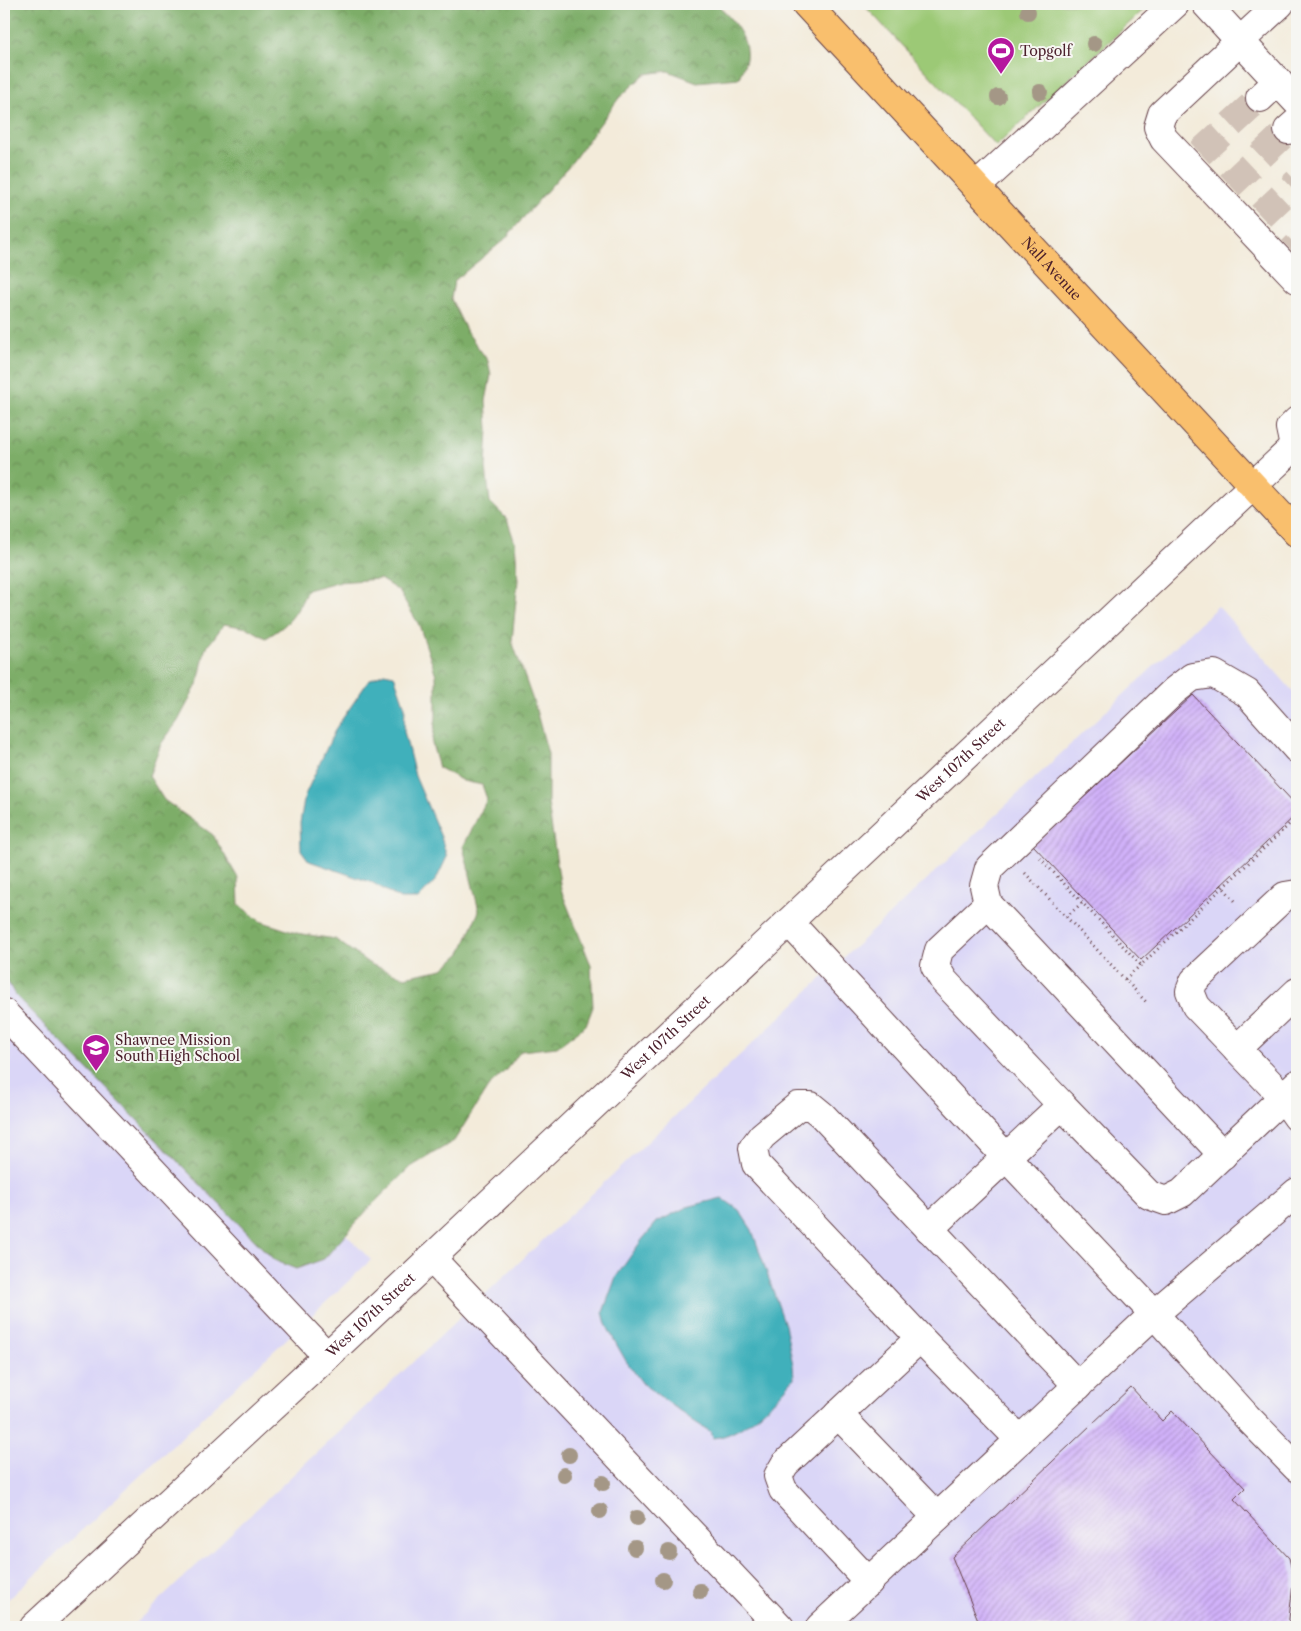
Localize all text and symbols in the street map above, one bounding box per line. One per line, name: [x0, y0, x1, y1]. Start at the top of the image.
sports icon: Topgolf: [986, 36, 1016, 75]
place label: Topgolf: [1020, 42, 1073, 60]
street label: Nall Avenue: [1018, 233, 1085, 304]
street label: West 107th Street: [912, 714, 1009, 807]
street label: West 107th Street: [617, 991, 714, 1084]
place label: Shawnee Mission South High School: [115, 1031, 240, 1065]
school or university icon: Shawnee Mission South High School: [81, 1033, 111, 1072]
street label: West 107th Street: [322, 1269, 419, 1362]

